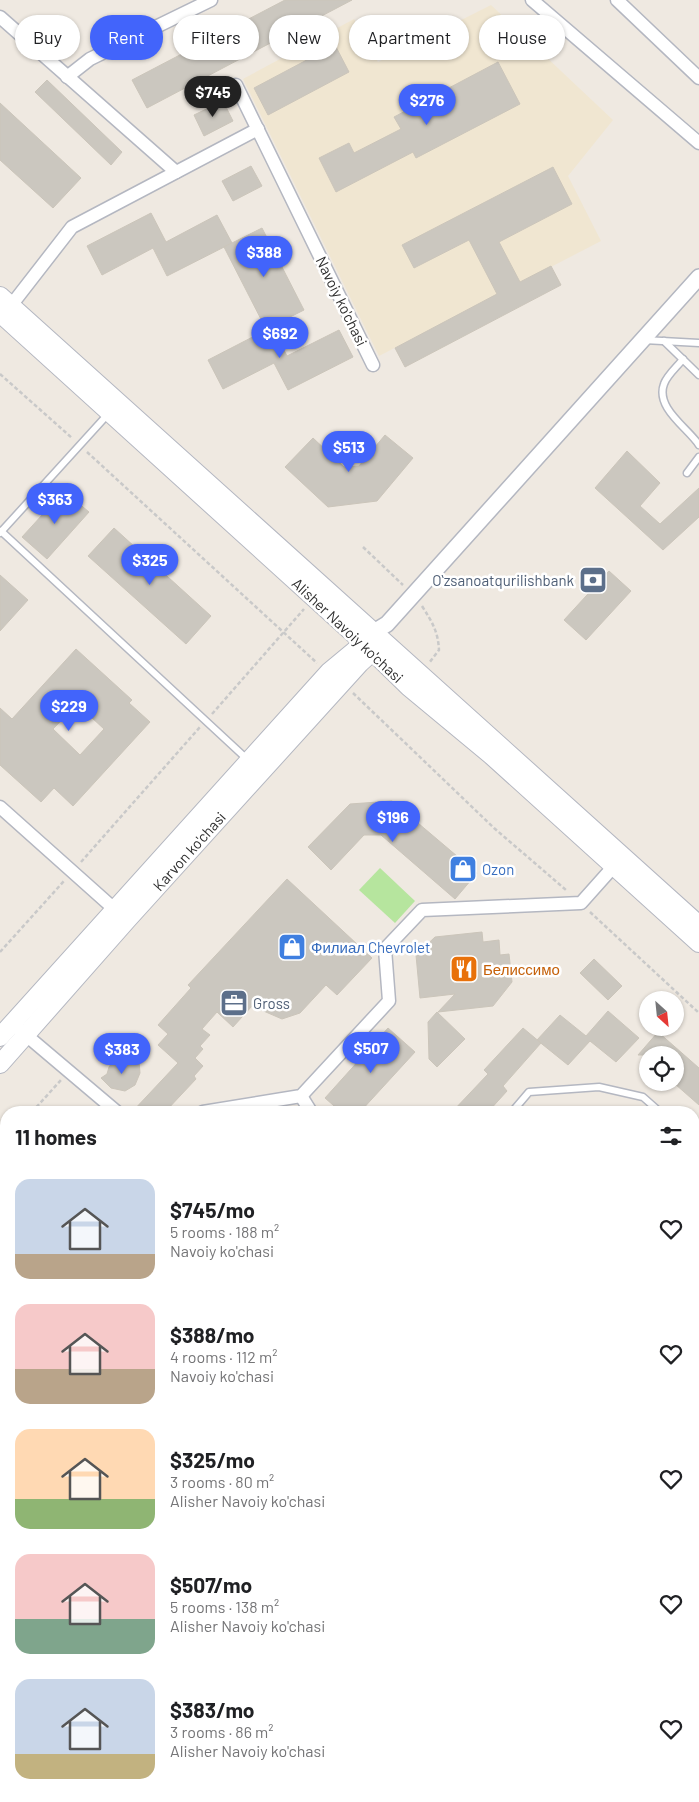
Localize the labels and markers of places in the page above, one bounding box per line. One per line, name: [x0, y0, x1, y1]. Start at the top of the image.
pin: $745: [183, 76, 243, 118]
pin: $276: [397, 84, 457, 126]
pin: $388: [234, 236, 294, 278]
pin: $692: [250, 316, 310, 359]
pin: $513: [319, 430, 379, 473]
pin: $363: [25, 482, 85, 525]
pin: $325: [120, 544, 180, 586]
bank icon: Oʻzsanoatqurilishbank: [578, 565, 608, 595]
place label: Oʻzsanoatqurilishbank: [432, 571, 574, 589]
pin: $229: [39, 690, 99, 732]
pin: $196: [363, 800, 423, 843]
shop icon: Ozon: [448, 854, 478, 884]
place label: Ozon: [482, 860, 514, 878]
shop icon: Филиал Chevrolet: [277, 932, 307, 962]
place label: Филиал Chevrolet: [311, 938, 430, 956]
restaurant icon: Белиссимо: [449, 954, 479, 984]
place label: Белиссимо: [483, 960, 560, 978]
office icon: Gross: [219, 988, 249, 1018]
place label: Gross: [253, 994, 290, 1012]
pin: $383: [92, 1032, 152, 1075]
pin: $507: [341, 1032, 401, 1074]

